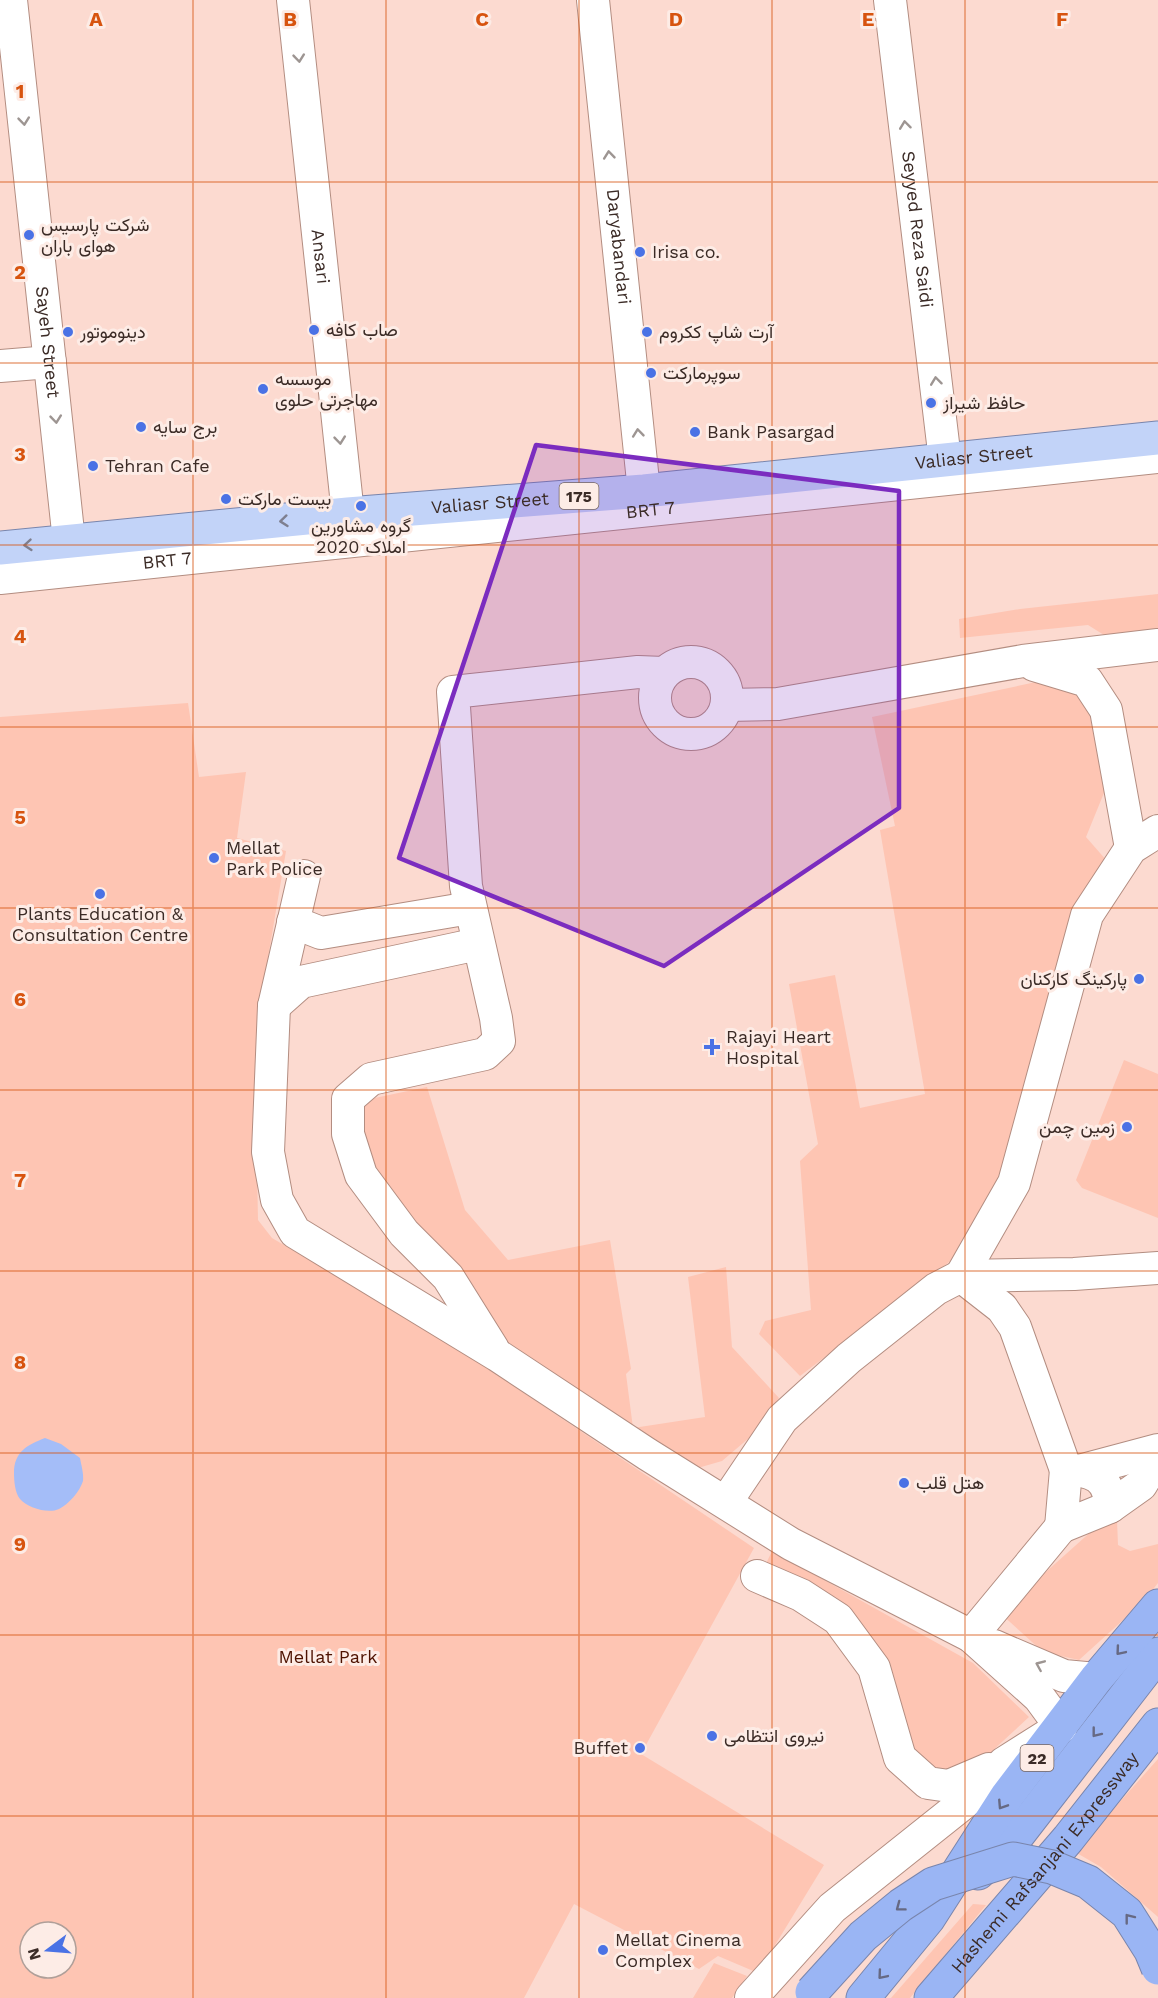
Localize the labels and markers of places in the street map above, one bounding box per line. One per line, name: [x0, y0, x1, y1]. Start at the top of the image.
place label: شرکت پارسیس هوای باران: [41, 214, 149, 257]
marker: شرکت پارسیس هوای باران: [22, 228, 36, 242]
place label: Irisa co.: [652, 241, 720, 262]
marker: Irisa co.: [633, 245, 647, 259]
place label: صاب کافه: [326, 319, 398, 340]
place label: دینوموتور: [79, 321, 146, 343]
place label: آرت شاپ ککروم: [659, 321, 775, 344]
marker: صاب کافه: [307, 323, 321, 337]
marker: دینوموتور: [61, 325, 75, 339]
marker: آرت شاپ ککروم: [640, 325, 654, 339]
place label: سوپرمارکت: [663, 362, 740, 385]
marker: سوپرمارکت: [644, 366, 658, 380]
place label: موسسه مهاجرتی حلوی: [275, 368, 378, 411]
marker: موسسه مهاجرتی حلوی: [256, 382, 270, 396]
place label: حافظ شیراز: [942, 392, 1025, 414]
marker: حافظ شیراز: [924, 396, 938, 410]
place label: برج سایه: [153, 416, 217, 439]
marker: برج سایه: [134, 420, 148, 434]
place label: Bank Pasargad: [707, 421, 835, 442]
marker: Bank Pasargad: [688, 425, 702, 439]
place label: Tehran Cafe: [105, 455, 210, 476]
marker: Tehran Cafe: [86, 459, 100, 473]
place label: بیست مارکت: [238, 488, 331, 510]
marker: بیست مارکت: [219, 492, 233, 506]
marker: گروه مشاورین املاک 2020: [354, 499, 368, 513]
place label: گروه مشاورین املاک 2020: [311, 515, 411, 557]
place label: Mellat Park Police: [226, 837, 323, 879]
marker: Mellat Park Police: [207, 851, 221, 865]
marker: Plants Education & Consultation Centre: [93, 887, 107, 901]
place label: Plants Education & Consultation Centre: [12, 903, 188, 945]
place label: پارکینگ کارکنان: [1020, 968, 1127, 991]
marker: پارکینگ کارکنان: [1132, 972, 1146, 986]
place label: Rajayi Heart Hospital: [726, 1026, 831, 1068]
marker: Rajayi Heart Hospital: [703, 1038, 721, 1056]
place label: زمین چمن: [1039, 1116, 1115, 1139]
marker: زمین چمن: [1120, 1120, 1134, 1134]
place label: هتل قلب: [916, 1472, 984, 1494]
marker: هتل قلب: [897, 1476, 911, 1490]
place label: نیروی انتظامی: [724, 1725, 824, 1747]
marker: نیروی انتظامی: [705, 1729, 719, 1743]
place label: Buffet: [574, 1737, 628, 1758]
marker: Buffet: [633, 1741, 647, 1755]
place label: Mellat Cinema Complex: [615, 1929, 741, 1971]
marker: Mellat Cinema Complex: [596, 1943, 610, 1957]

